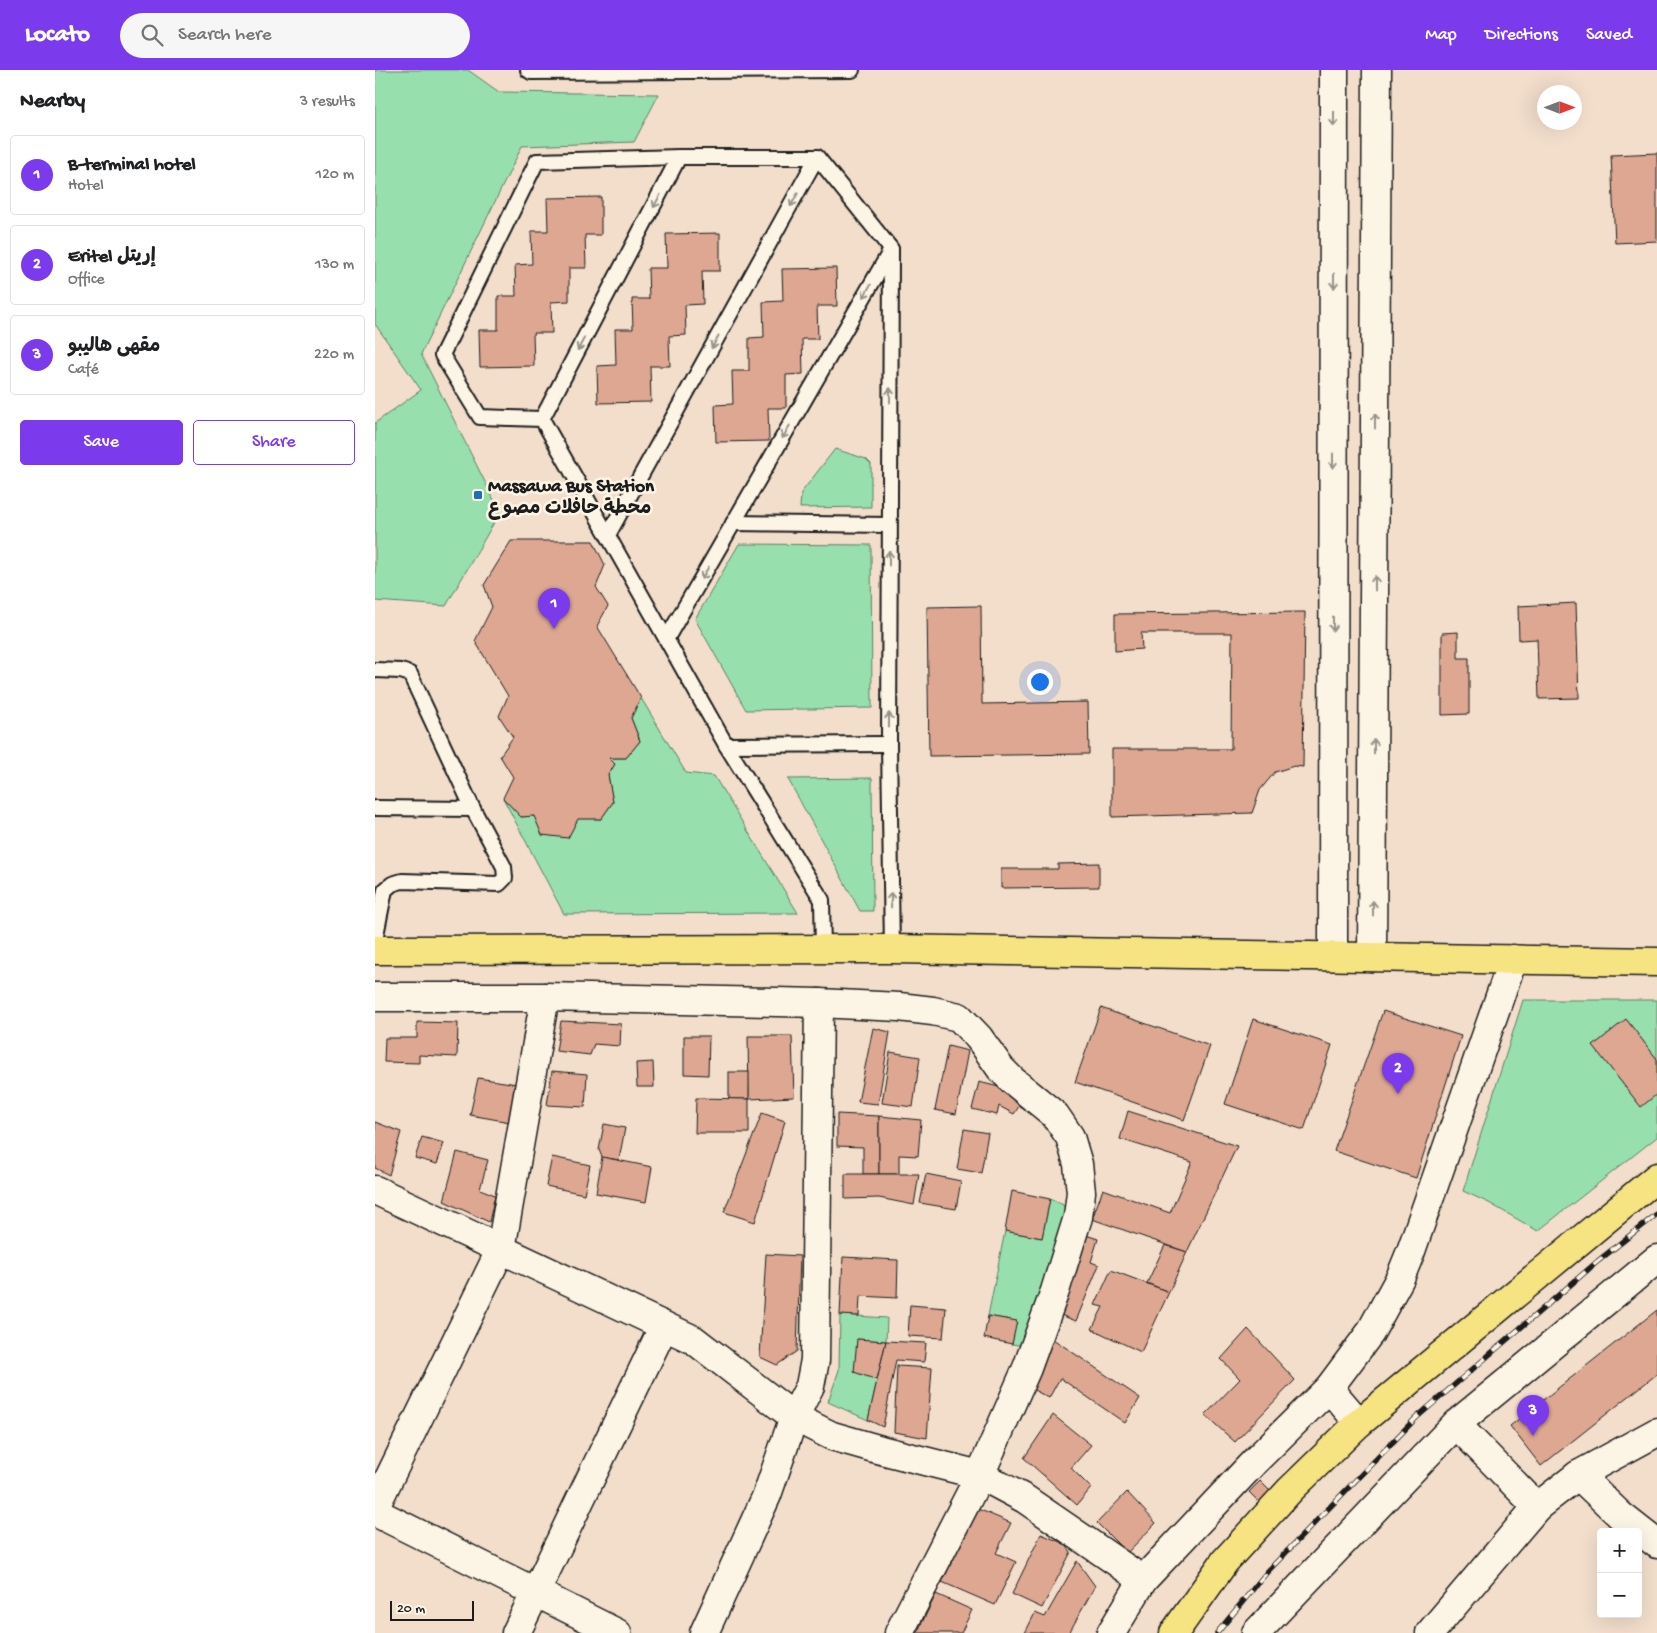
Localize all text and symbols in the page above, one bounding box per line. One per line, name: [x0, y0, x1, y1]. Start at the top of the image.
search box: [120, 13, 470, 58]
text: Locato: [25, 21, 90, 50]
icon: search: [138, 21, 166, 49]
text: Search here: [178, 24, 272, 47]
text: Map: [1425, 25, 1457, 46]
text: Directions: [1485, 25, 1558, 46]
text: Saved: [1586, 25, 1632, 46]
north arrow: [1537, 85, 1582, 130]
text: Nearby: [20, 90, 85, 115]
text: 3 results: [300, 93, 355, 112]
one-way arrow: [1329, 110, 1339, 126]
text: B-terminal hotel: [68, 154, 196, 177]
text: 1: [34, 166, 40, 185]
text: 120 m: [315, 166, 354, 185]
text: Hotel: [68, 177, 104, 196]
one-way arrow: [788, 192, 798, 207]
one-way arrow: [652, 193, 662, 208]
text: Eritel إريتل: [68, 246, 156, 269]
text: 2: [33, 256, 41, 275]
text: 130 m: [315, 256, 354, 275]
text: Office: [68, 271, 105, 290]
one-way arrow: [1329, 272, 1339, 289]
one-way arrow: [862, 284, 872, 299]
one-way arrow: [710, 335, 720, 350]
text: مقهى هاليبو: [68, 336, 160, 359]
one-way arrow: [576, 337, 586, 352]
text: 3: [33, 346, 41, 365]
text: 220 m: [314, 346, 354, 365]
text: Café: [68, 361, 99, 380]
one-way arrow: [885, 388, 895, 404]
one-way arrow: [1371, 413, 1380, 429]
button: Save: [20, 420, 183, 465]
button: Share: [193, 420, 355, 465]
one-way arrow: [780, 425, 790, 439]
one-way arrow: [1328, 452, 1338, 469]
place label: Massawa Bus Station محطة حافلات مصوع: [488, 476, 655, 521]
marker: Massawa Bus Station محطة حافلات مصوع: [472, 489, 484, 501]
one-way arrow: [884, 550, 894, 566]
one-way arrow: [699, 565, 709, 579]
one-way arrow: [1370, 575, 1380, 592]
pin: 1: [538, 588, 570, 629]
one-way arrow: [1328, 615, 1338, 631]
your location: [1027, 669, 1053, 695]
one-way arrow: [884, 713, 894, 729]
one-way arrow: [1369, 738, 1379, 754]
one-way arrow: [886, 893, 896, 909]
one-way arrow: [1368, 900, 1378, 916]
pin: 2: [1382, 1053, 1414, 1094]
pin: 3: [1517, 1395, 1549, 1436]
map controls: [1597, 1528, 1642, 1618]
button: +: [1597, 1528, 1642, 1573]
button: −: [1597, 1573, 1642, 1618]
scale bar: [390, 1598, 474, 1621]
text: 20 m: [397, 1601, 425, 1618]

